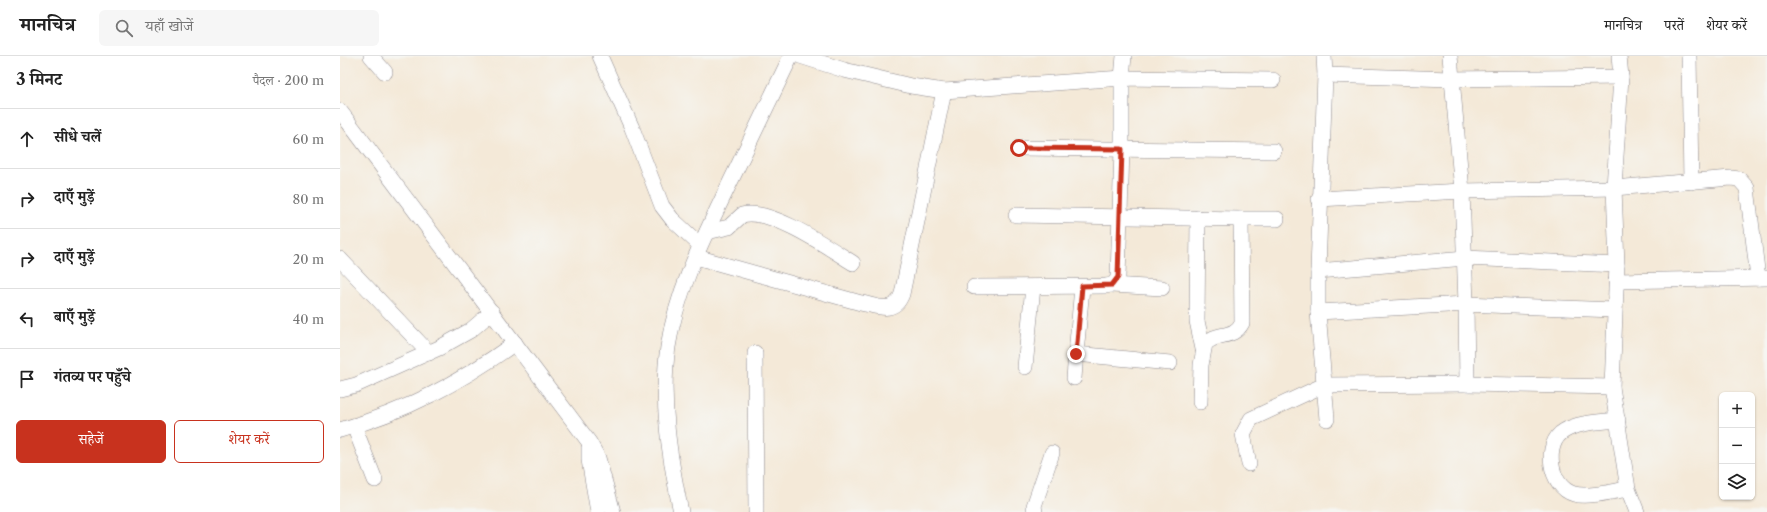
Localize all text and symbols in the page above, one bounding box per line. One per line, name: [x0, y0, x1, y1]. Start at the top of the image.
search box: [99, 10, 379, 46]
text: मानचित्र: [20, 13, 75, 36]
text: यहाँ खोजें: [145, 16, 193, 35]
text: मानचित्र: [1604, 16, 1642, 34]
text: परतें: [1664, 16, 1684, 34]
text: शेयर करें: [1706, 16, 1747, 34]
icon: search: [113, 17, 135, 39]
text: 3 मिनट: [16, 69, 62, 89]
text: पैदल · 200 m: [253, 72, 324, 88]
text: सीधे चलें: [54, 127, 101, 146]
icon: ahead: [16, 128, 38, 150]
text: 60 m: [293, 131, 324, 147]
route start: [1010, 139, 1028, 157]
text: दाएँ मुड़ें: [54, 187, 94, 206]
icon: right: [16, 188, 38, 210]
text: 80 m: [292, 191, 324, 207]
text: दाएँ मुड़ें: [54, 247, 94, 266]
icon: right: [16, 248, 38, 270]
text: 20 m: [293, 251, 324, 267]
text: बाएँ मुड़ें: [54, 307, 95, 326]
icon: left: [16, 308, 38, 330]
text: 40 m: [293, 311, 324, 327]
route end: [1067, 345, 1085, 363]
text: गंतव्य पर पहुँचे: [54, 367, 131, 386]
icon: arrive: [16, 368, 38, 390]
map controls: [1719, 392, 1755, 500]
button: +: [1719, 392, 1755, 428]
button: सहेजें: [16, 420, 166, 463]
button: शेयर करें: [174, 420, 324, 463]
button: −: [1719, 428, 1755, 464]
button: layers: [1719, 464, 1755, 500]

